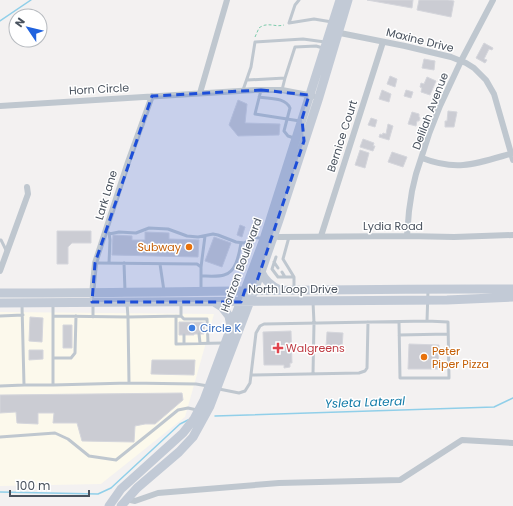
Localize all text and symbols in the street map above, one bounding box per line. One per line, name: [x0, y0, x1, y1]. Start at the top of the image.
north arrow: [8, 8, 48, 48]
text: N: [11, 14, 29, 30]
street label: Maxine Drive: [384, 24, 456, 56]
street label: Delilah Avenue: [408, 70, 452, 152]
street label: Horn Circle: [68, 79, 130, 99]
street label: Bernice Court: [323, 98, 361, 174]
street label: Lark Lane: [91, 168, 121, 222]
street label: Horizon Boulevard: [217, 216, 265, 314]
street label: Lydia Road: [363, 218, 423, 234]
place label: Subway: [137, 239, 182, 255]
marker: Subway: [184, 242, 194, 252]
street label: North Loop Drive: [248, 281, 338, 297]
place label: Circle K: [200, 320, 241, 336]
marker: Circle K: [187, 323, 197, 333]
place label: Walgreens: [286, 340, 345, 356]
marker: Walgreens: [273, 343, 283, 353]
place label: Peter Piper Pizza: [432, 343, 489, 372]
marker: Peter Piper Pizza: [419, 352, 429, 362]
water label: Ysleta Lateral: [325, 392, 405, 412]
scale bar: [10, 472, 89, 498]
text: 100 m: [16, 477, 50, 494]

